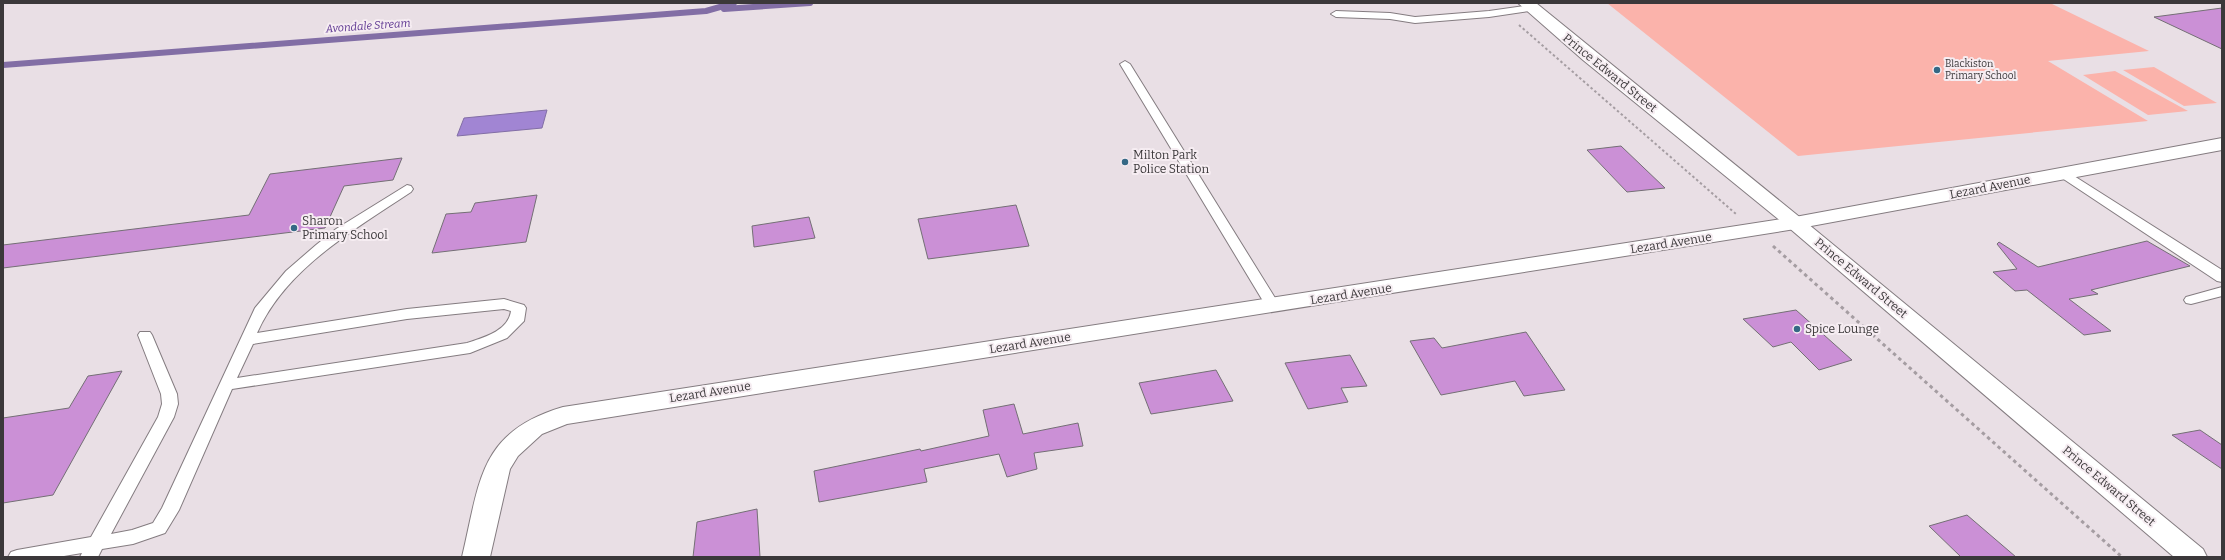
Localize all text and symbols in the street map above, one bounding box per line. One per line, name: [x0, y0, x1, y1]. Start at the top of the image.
water label: Avondale Stream: [324, 17, 411, 36]
street label: Prince Edward Street: [1560, 31, 1660, 116]
place label: Blackiston Primary School: [1945, 58, 2017, 82]
marker: Blackiston Primary School: [1932, 65, 1942, 75]
place label: Milton Park Police Station: [1133, 148, 1209, 176]
marker: Milton Park Police Station: [1120, 157, 1130, 167]
street label: Lezard Avenue: [1948, 172, 2032, 202]
place label: Sharon Primary School: [302, 214, 388, 242]
marker: Sharon Primary School: [289, 223, 299, 233]
street label: Lezard Avenue: [1629, 230, 1713, 256]
street label: Prince Edward Street: [1812, 235, 1911, 321]
street label: Lezard Avenue: [1309, 281, 1393, 307]
place label: Spice Lounge: [1805, 322, 1879, 336]
marker: Spice Lounge: [1792, 324, 1802, 334]
street label: Lezard Avenue: [988, 330, 1072, 356]
street label: Lezard Avenue: [668, 379, 752, 405]
street label: Prince Edward Street: [2060, 443, 2159, 529]

